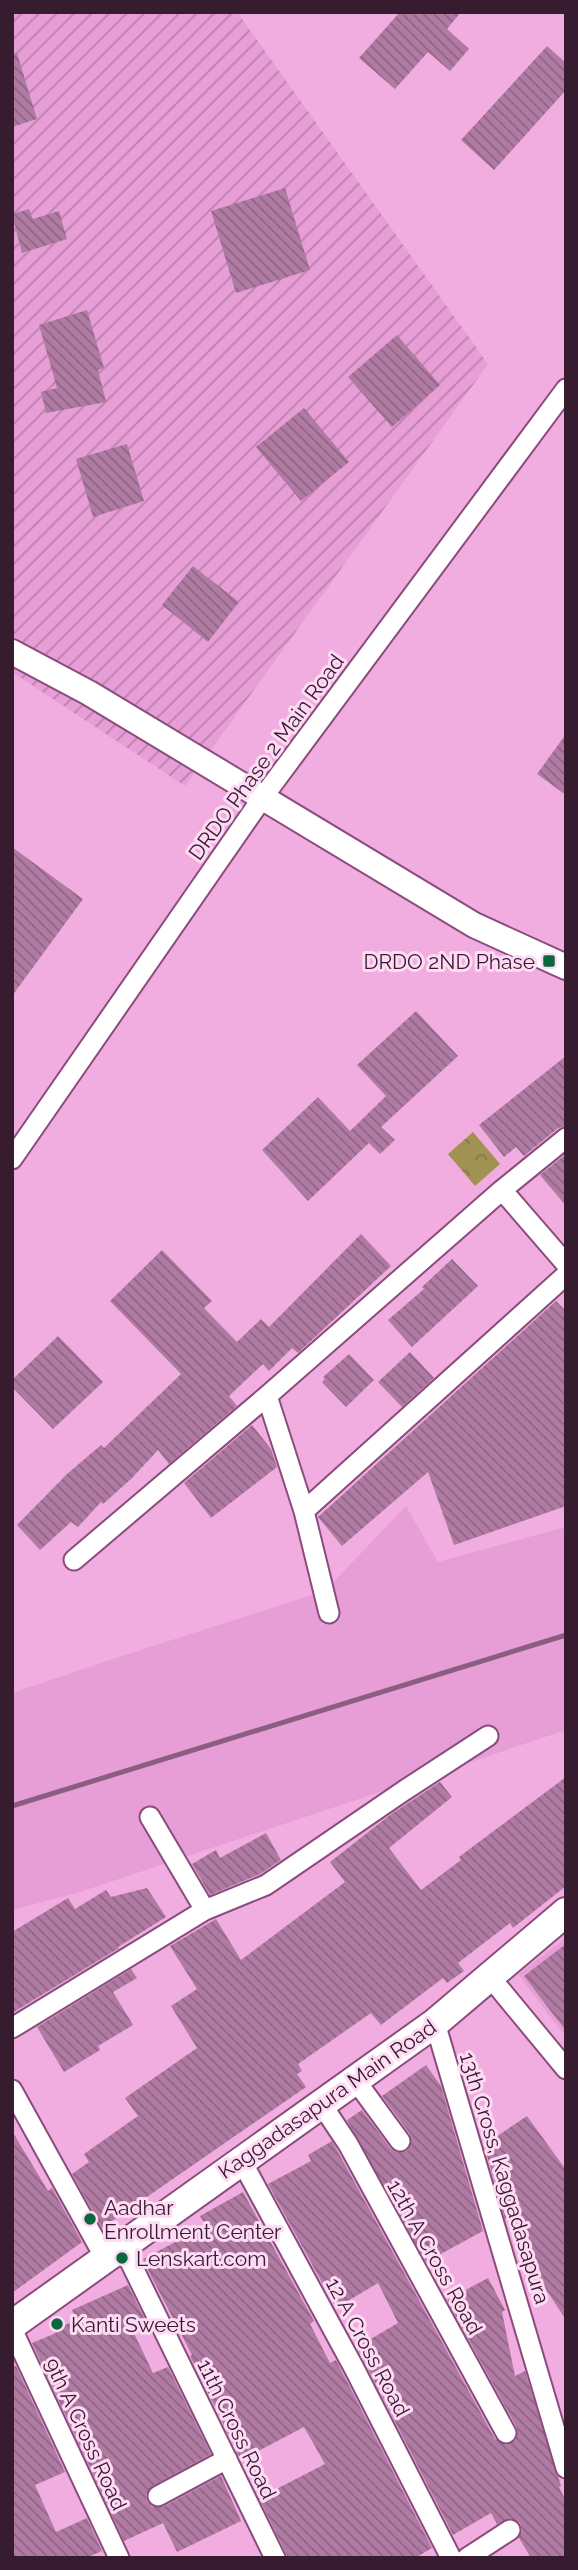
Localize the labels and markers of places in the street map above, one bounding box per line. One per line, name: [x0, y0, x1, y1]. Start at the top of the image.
place label: DRDO 2ND Phase: [363, 949, 535, 974]
marker: DRDO 2ND Phase: [541, 953, 557, 969]
place label: Aadhar Enrollment Center: [104, 2195, 282, 2244]
marker: Aadhar Enrollment Center: [82, 2211, 98, 2227]
place label: Lenskart.com: [136, 2246, 266, 2271]
marker: Lenskart.com: [114, 2250, 130, 2266]
place label: Kanti Sweets: [71, 2312, 196, 2337]
marker: Kanti Sweets: [49, 2316, 65, 2332]

